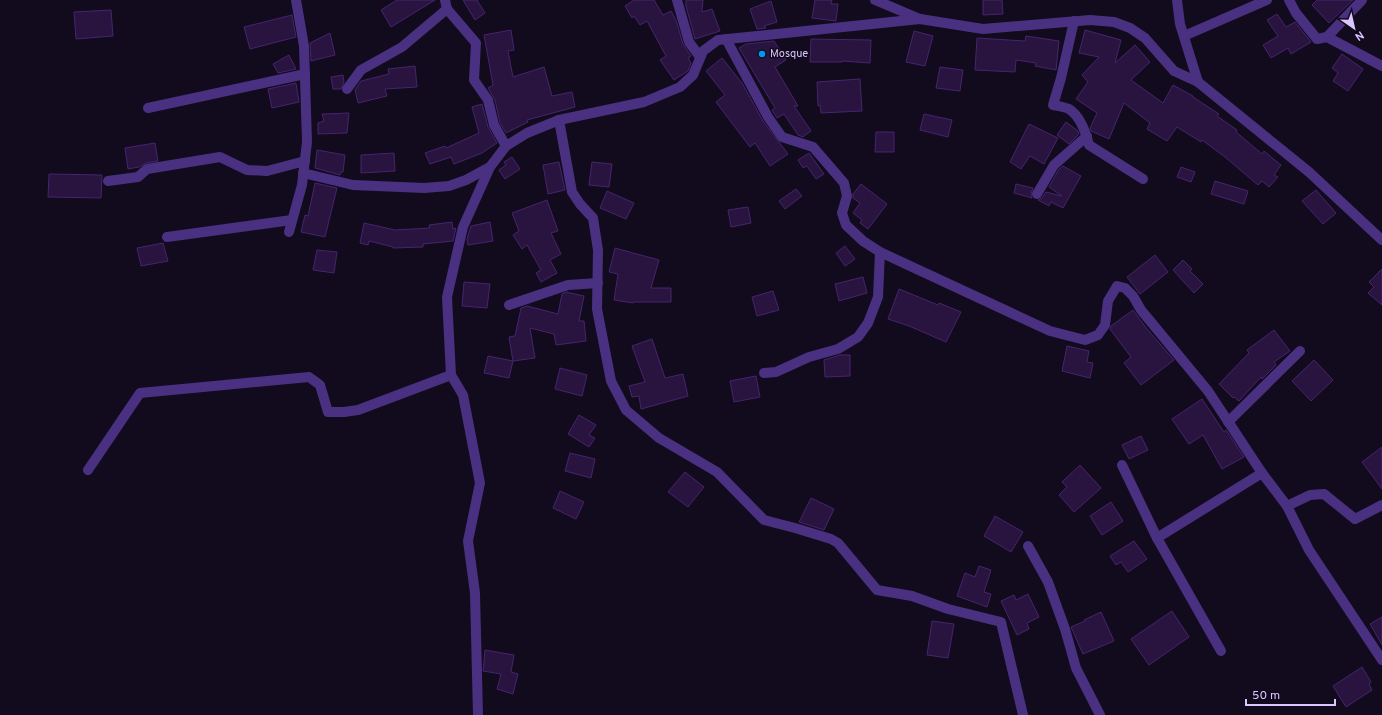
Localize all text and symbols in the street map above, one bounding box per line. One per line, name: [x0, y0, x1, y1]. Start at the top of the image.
north arrow: [1334, 8, 1374, 48]
text: N: [1352, 27, 1366, 43]
place label: Mosque: [770, 47, 808, 61]
marker: Mosque: [757, 49, 767, 59]
scale bar: [1246, 681, 1335, 707]
text: 50 m: [1252, 688, 1280, 704]

